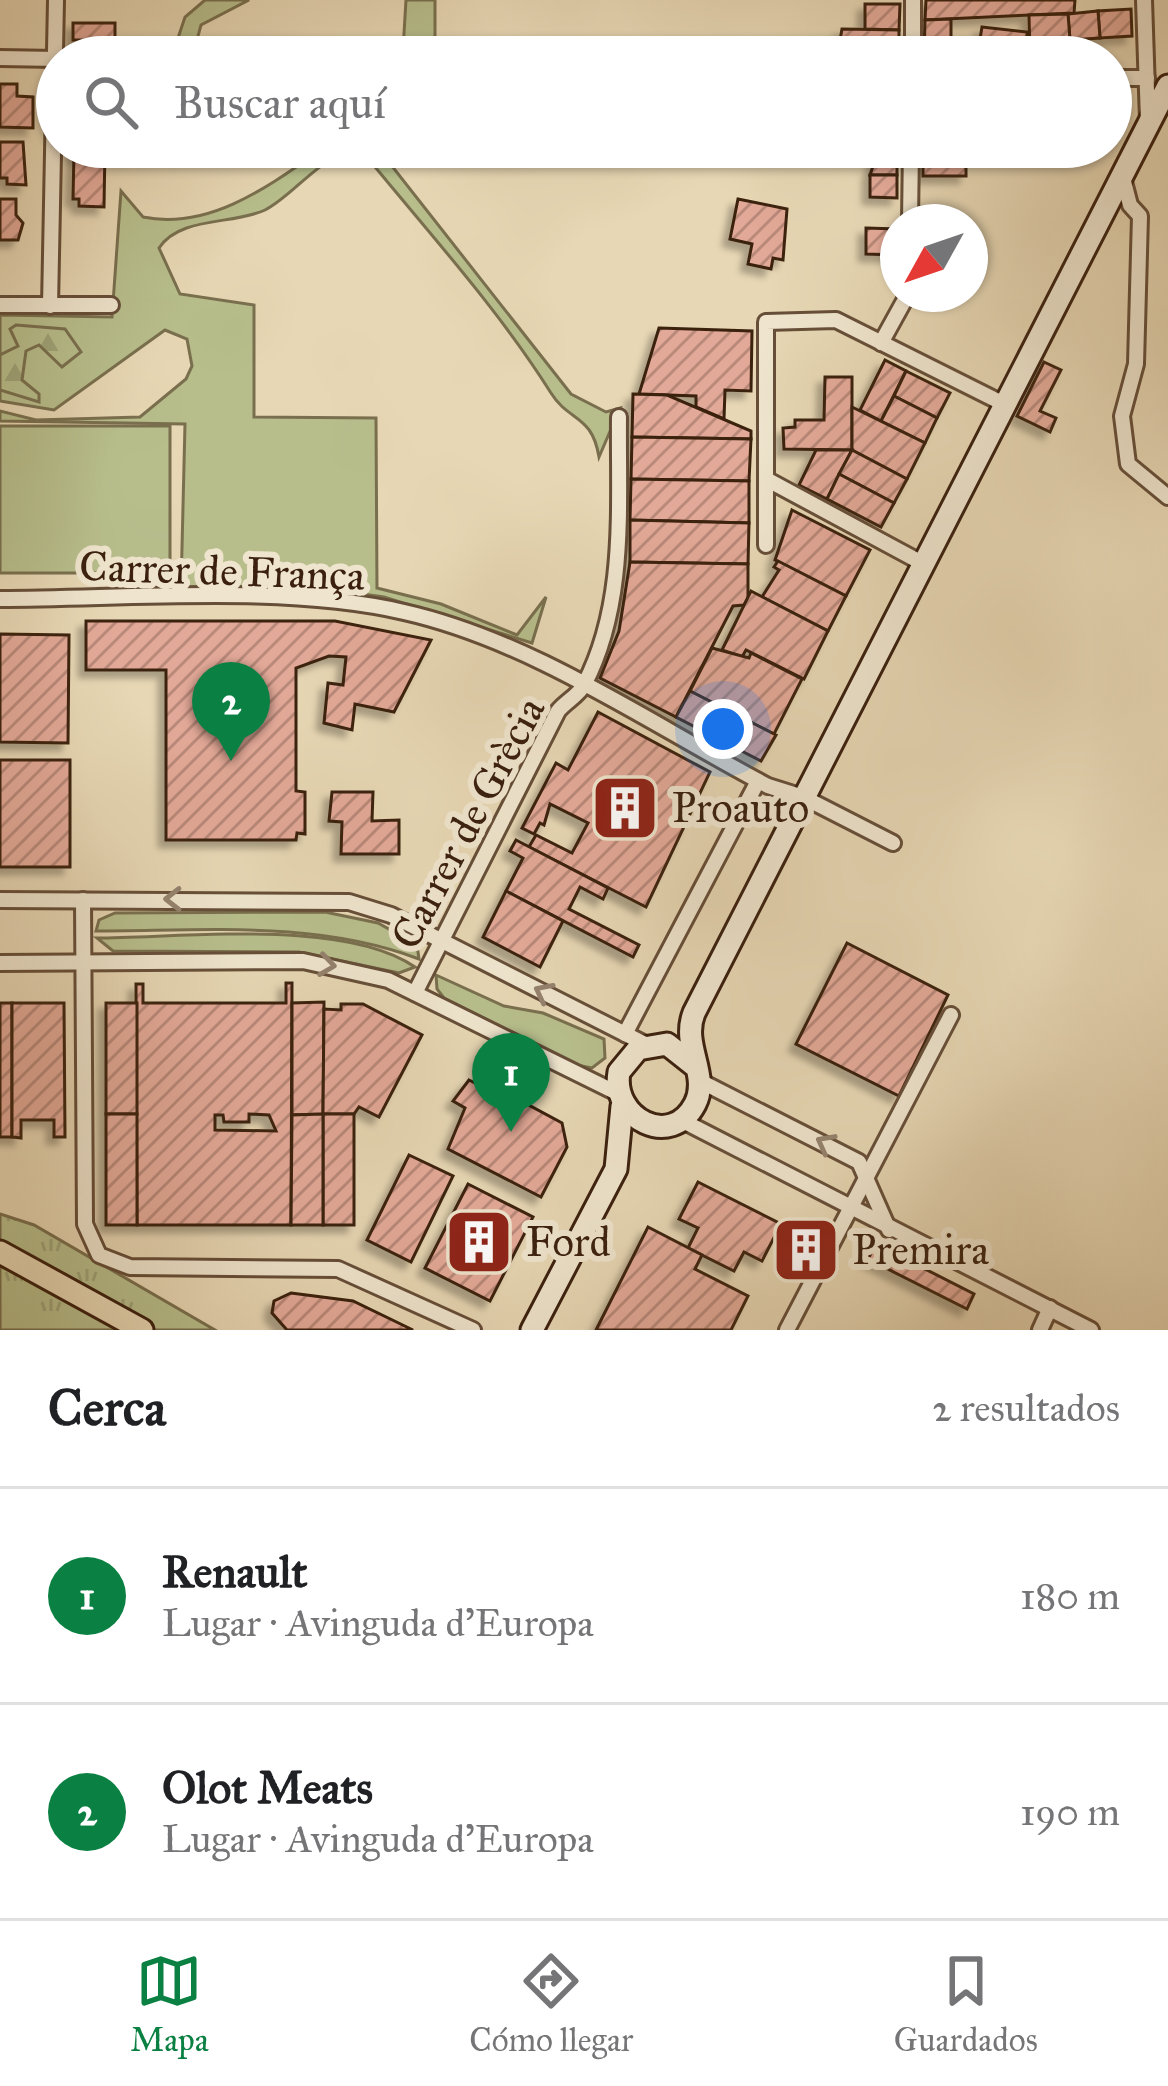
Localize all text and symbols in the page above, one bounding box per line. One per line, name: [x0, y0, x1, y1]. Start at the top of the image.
search box: [36, 36, 1132, 168]
icon: search: [78, 69, 144, 135]
text: Buscar aquí: [174, 75, 386, 130]
north arrow: [880, 204, 988, 312]
street label: Carrer de França: [78, 540, 366, 602]
pin: 2: [192, 662, 270, 761]
street label: Carrer de Grècia: [380, 688, 556, 958]
your location: [693, 699, 753, 759]
building icon: Proauto: [590, 773, 660, 843]
place label: Proauto: [672, 782, 809, 834]
one-way arrow: [163, 886, 181, 912]
one-way arrow: [317, 951, 337, 977]
one-way arrow: [534, 982, 555, 1006]
pin: 1: [472, 1033, 550, 1132]
one-way arrow: [817, 1134, 838, 1157]
building icon: Ford: [444, 1207, 514, 1277]
building icon: Premira: [771, 1215, 841, 1285]
place label: Ford: [526, 1216, 611, 1268]
place label: Premira: [852, 1224, 989, 1276]
text: Cerca: [48, 1377, 166, 1439]
text: 2 resultados: [932, 1384, 1120, 1432]
text: Renault: [162, 1544, 307, 1599]
text: 1: [79, 1572, 95, 1620]
text: 180 m: [1020, 1572, 1120, 1620]
text: Lugar · Avinguda d'Europa: [162, 1599, 594, 1647]
text: Olot Meats: [162, 1760, 373, 1815]
text: 2: [77, 1788, 97, 1836]
text: 190 m: [1020, 1788, 1120, 1836]
text: Lugar · Avinguda d'Europa: [162, 1815, 594, 1863]
tab: Mapa: [130, 1948, 209, 2060]
tab: Cómo llegar: [469, 1948, 633, 2060]
tab: Guardados: [894, 1948, 1038, 2060]

